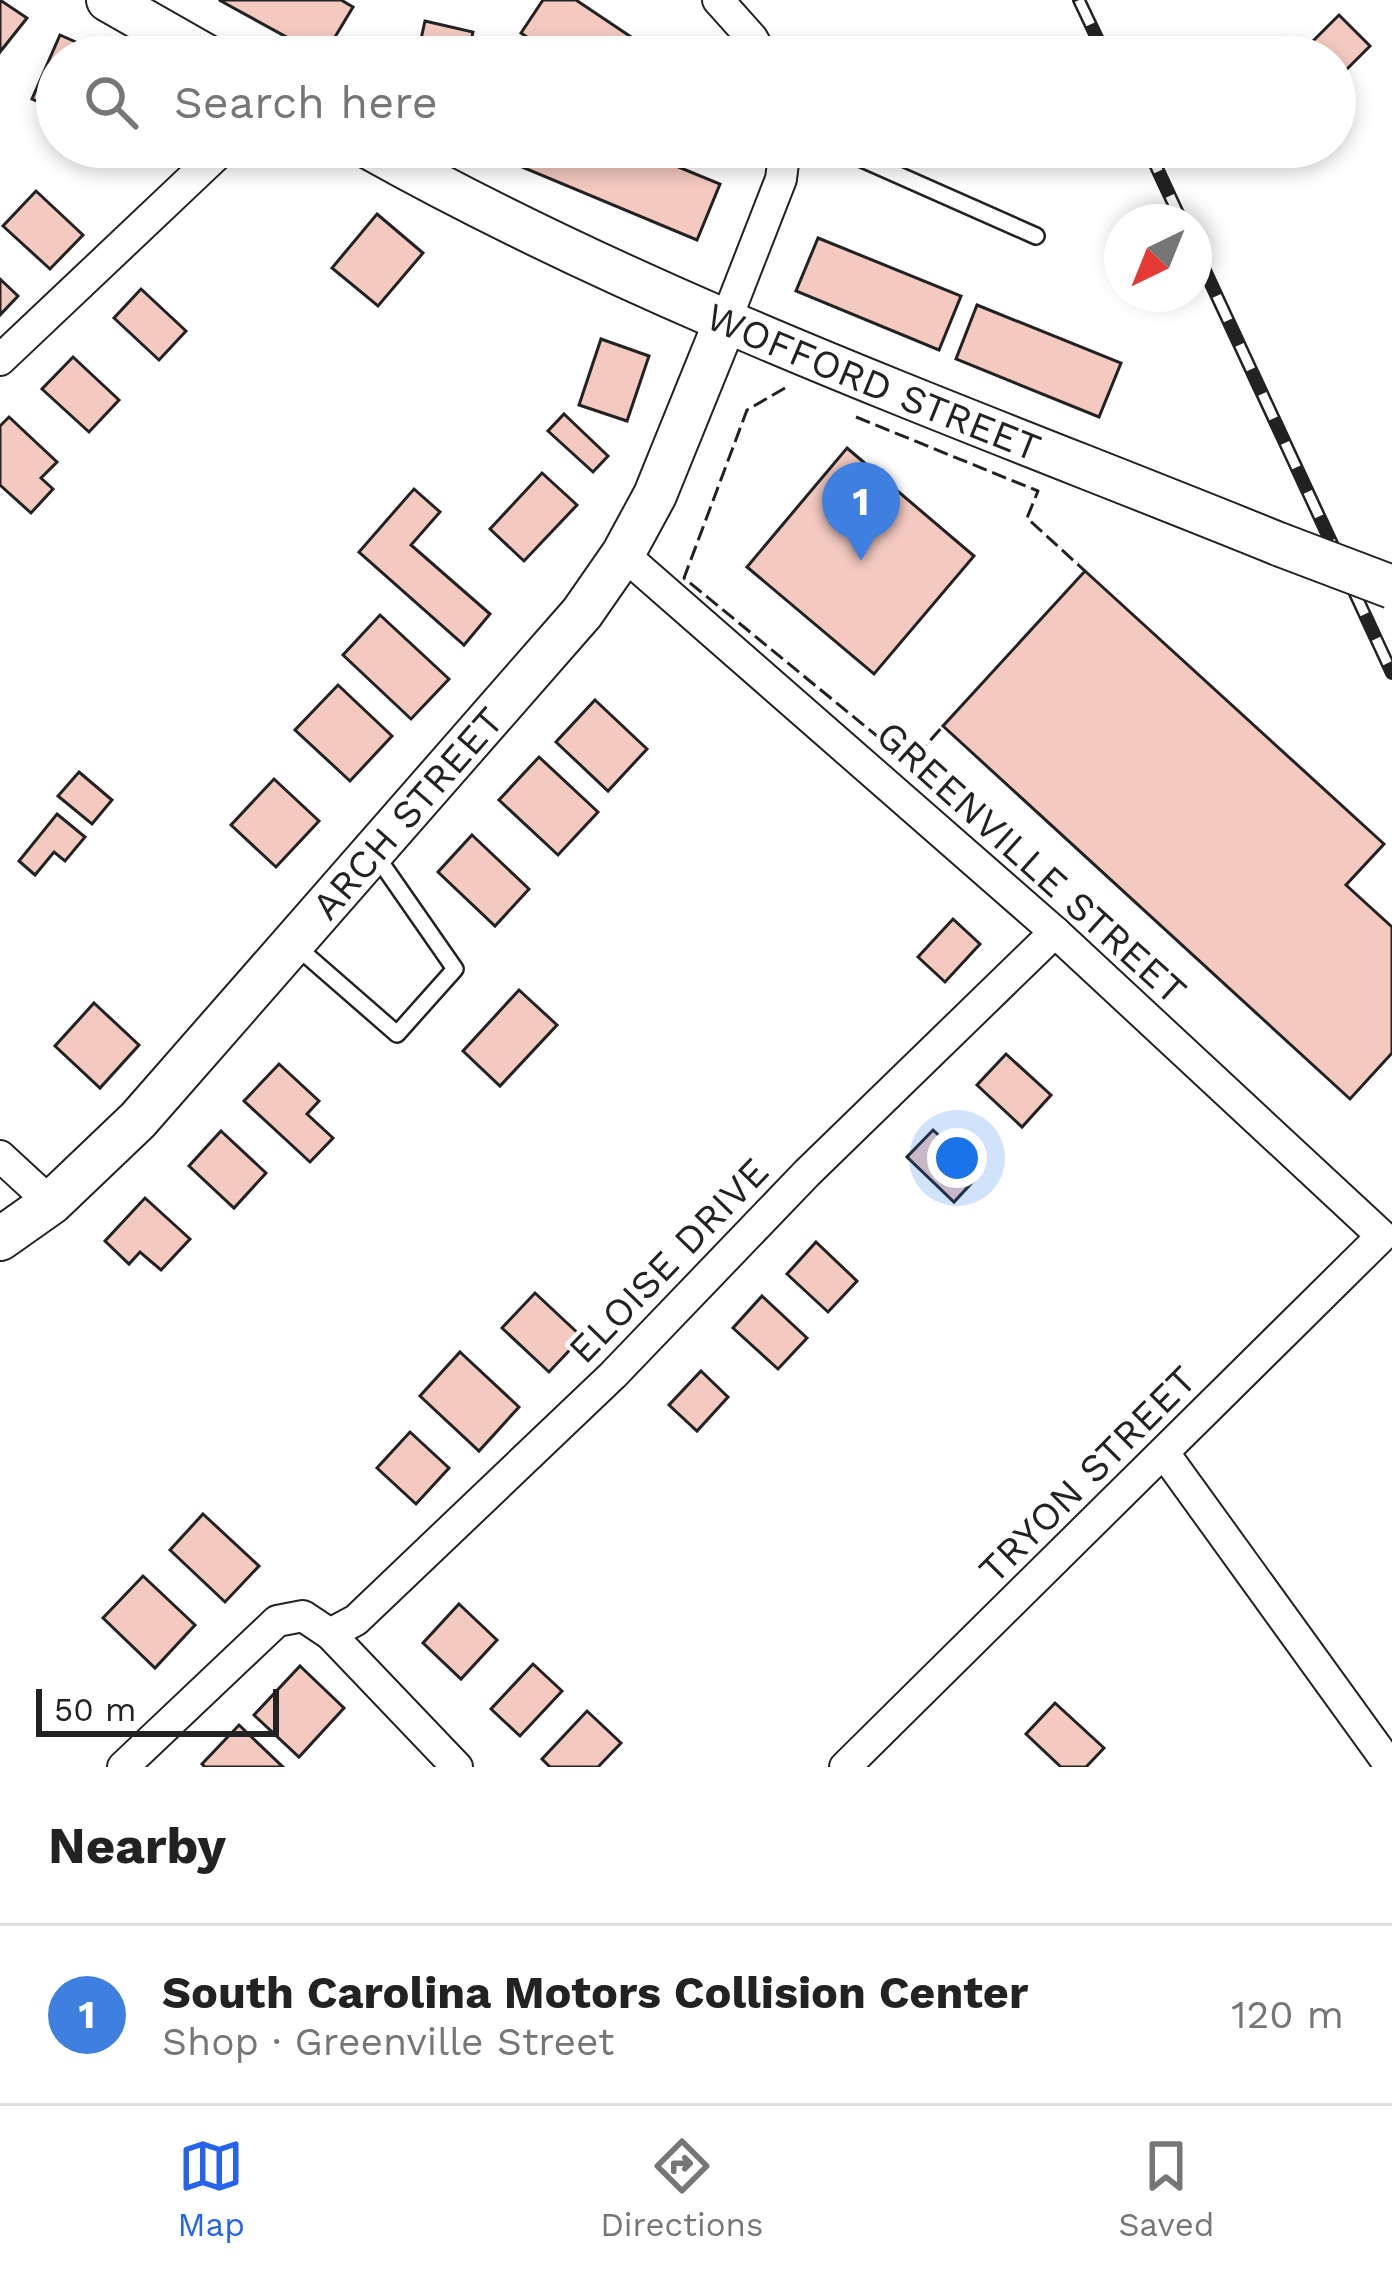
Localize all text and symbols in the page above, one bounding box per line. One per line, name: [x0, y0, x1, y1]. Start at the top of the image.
search box: [36, 36, 1356, 168]
icon: search: [78, 69, 144, 135]
text: Search here: [174, 76, 438, 129]
north arrow: [1104, 204, 1212, 312]
street label: WOFFORD STREET: [700, 294, 1047, 470]
pin: 1: [822, 462, 900, 561]
street label: ARCH STREET: [303, 698, 512, 928]
street label: GREENVILLE STREET: [868, 712, 1196, 1013]
your location: [927, 1128, 987, 1188]
street label: ELOISE DRIVE: [559, 1149, 777, 1372]
street label: TRYON STREET: [970, 1357, 1205, 1592]
scale bar: [36, 1683, 279, 1736]
text: 50 m: [54, 1690, 136, 1729]
text: Nearby: [48, 1816, 226, 1875]
text: South Carolina Motors Collision Center: [162, 1966, 1028, 2019]
text: 1: [79, 1992, 95, 2037]
text: 120 m: [1231, 1992, 1344, 2037]
text: Shop · Greenville Street: [162, 2019, 614, 2064]
tab: Map: [178, 2133, 245, 2244]
tab: Directions: [600, 2133, 763, 2244]
tab: Saved: [1119, 2133, 1214, 2244]

